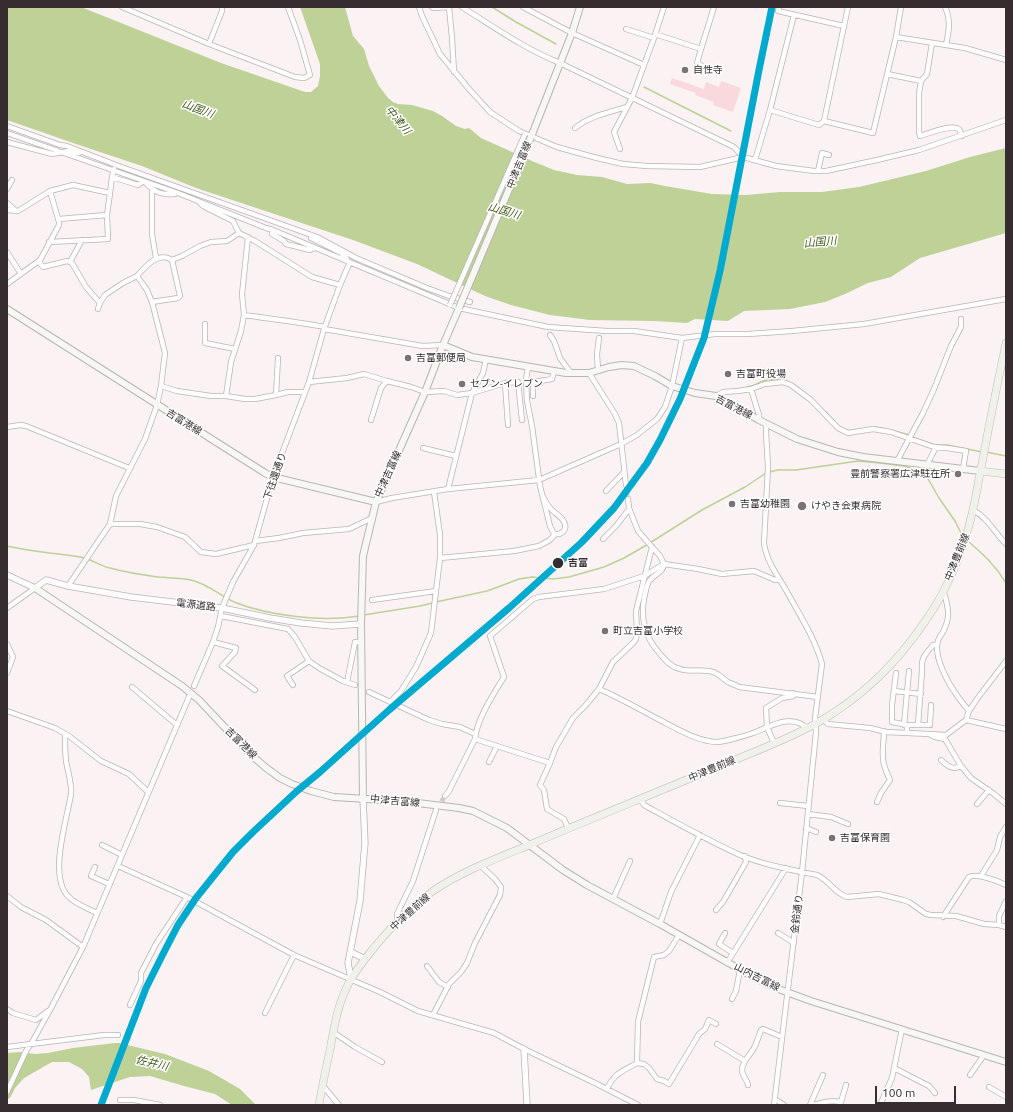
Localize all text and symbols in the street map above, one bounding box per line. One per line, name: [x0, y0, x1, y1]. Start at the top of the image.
place label: 自性寺: [693, 64, 723, 76]
marker: 自性寺: [680, 65, 690, 75]
water label: 山国川: [180, 97, 216, 121]
water label: 中津川: [382, 103, 414, 137]
street label: 中津吉富線: [504, 140, 534, 190]
water label: 山国川: [486, 200, 522, 222]
water label: 山国川: [803, 234, 837, 250]
place label: 吉富郵便局: [416, 352, 466, 364]
marker: 吉富郵便局: [403, 353, 413, 363]
place label: 吉富町役場: [736, 368, 786, 380]
marker: 吉富町役場: [723, 369, 733, 379]
place label: セブン-イレブン: [470, 378, 543, 390]
marker: セブン-イレブン: [457, 379, 467, 389]
street label: 吉富港線: [714, 392, 754, 422]
street label: 吉富港線: [164, 406, 204, 438]
street label: 中津吉富線: [372, 449, 404, 499]
street label: 下往還通り: [261, 450, 289, 502]
place label: 豊前警察署広津駐在所: [850, 468, 950, 480]
marker: 豊前警察署広津駐在所: [953, 469, 963, 479]
place label: 吉富幼稚園: [740, 498, 790, 510]
marker: 吉富幼稚園: [727, 499, 737, 509]
marker: けやき会東病院: [796, 500, 808, 512]
place label: けやき会東病院: [811, 500, 881, 512]
street label: 中津豊前線: [942, 532, 972, 582]
marker: 吉富: [551, 556, 565, 570]
place label: 吉富: [568, 557, 588, 569]
street label: 電源道路: [175, 597, 217, 613]
place label: 町立吉富小学校: [613, 625, 683, 637]
marker: 町立吉富小学校: [600, 626, 610, 636]
street label: 吉富港線: [223, 725, 259, 761]
street label: 中津豊前線: [687, 754, 737, 784]
street label: 中津吉富線: [370, 793, 420, 809]
place label: 吉富保育園: [840, 832, 890, 844]
marker: 吉富保育園: [827, 833, 837, 843]
street label: 中津豊前線: [387, 891, 433, 933]
street label: 金鈴通り: [789, 893, 805, 935]
street label: 山内吉富線: [732, 960, 782, 994]
water label: 佐井川: [134, 1053, 170, 1073]
scale bar: [877, 1078, 958, 1104]
text: 100 m: [882, 1086, 915, 1099]

